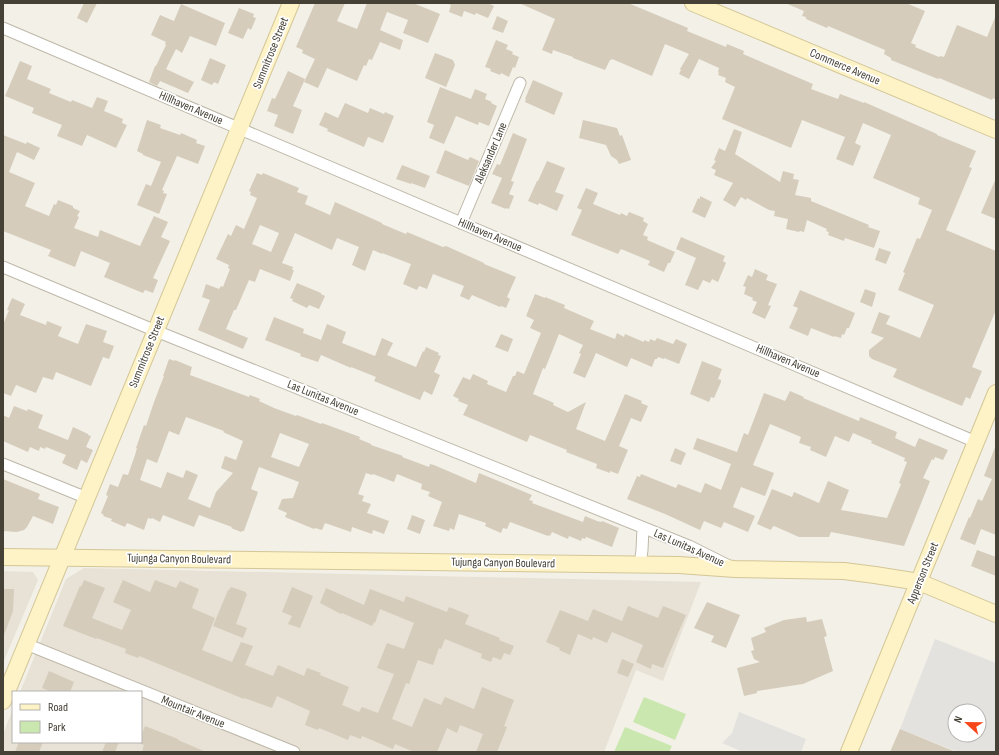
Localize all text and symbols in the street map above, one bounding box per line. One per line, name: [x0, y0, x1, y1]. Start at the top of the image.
street label: Summitrose Street: [250, 15, 292, 91]
street label: Commerce Avenue: [808, 45, 883, 89]
street label: Hillhaven Avenue: [157, 88, 225, 128]
street label: Aleksander Lane: [471, 120, 511, 187]
street label: Hillhaven Avenue: [456, 215, 524, 255]
street label: Summitrose Street: [126, 314, 168, 390]
street label: Hillhaven Avenue: [754, 341, 822, 381]
street label: Las Lunitas Avenue: [285, 377, 361, 419]
street label: Las Lunitas Avenue: [651, 526, 727, 570]
street label: Apperson Street: [903, 540, 942, 607]
street label: Tujunga Canyon Boulevard: [127, 551, 231, 567]
street label: Tujunga Canyon Boulevard: [451, 555, 555, 571]
legend: [12, 691, 142, 743]
street label: Mountair Avenue: [159, 692, 227, 732]
text: Road: [48, 700, 68, 715]
north arrow: [947, 703, 987, 743]
text: N: [951, 714, 965, 725]
text: Park: [48, 720, 66, 735]

